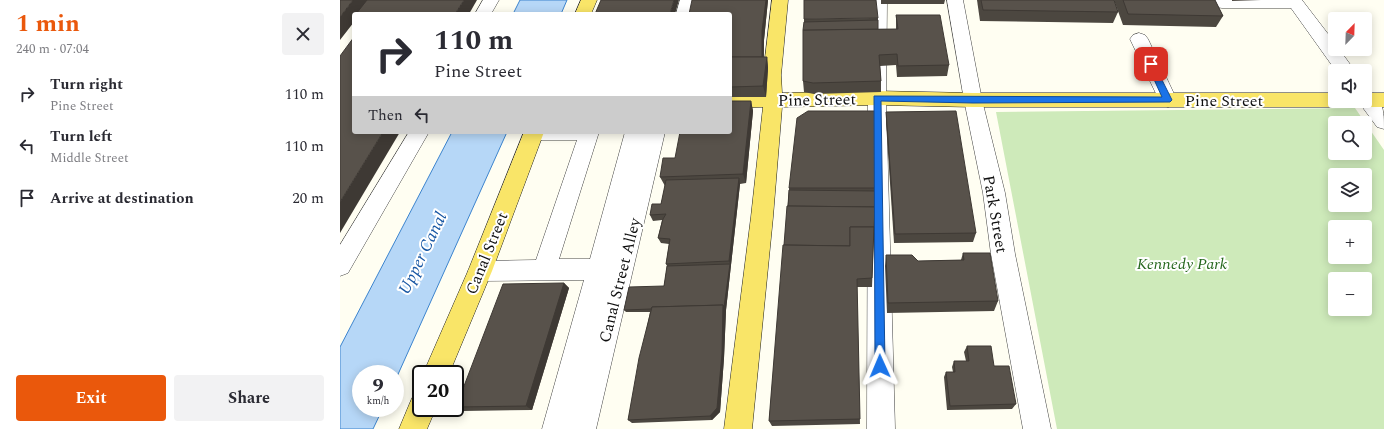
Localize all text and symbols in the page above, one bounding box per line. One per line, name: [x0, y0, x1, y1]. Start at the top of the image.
text: 1 min: [16, 6, 80, 42]
north arrow: [1328, 12, 1372, 56]
map controls: [1328, 12, 1372, 316]
button: close: [282, 13, 324, 55]
text: 110 m: [434, 19, 513, 62]
icon: right: [368, 28, 420, 80]
text: 240 m · 07:04: [16, 39, 89, 59]
pin: [1134, 47, 1168, 81]
icon: arrive: [1140, 53, 1162, 75]
text: Pine Street: [434, 58, 522, 85]
button: sound: [1328, 64, 1372, 108]
text: Turn right: [50, 73, 123, 96]
icon: right: [16, 83, 38, 105]
text: 110 m: [285, 83, 324, 106]
street label: Pine Street: [778, 87, 857, 113]
street label: Pine Street: [1185, 89, 1263, 113]
text: Pine Street: [50, 96, 114, 116]
text: Then: [368, 104, 403, 127]
icon: left: [411, 104, 433, 126]
button: search: [1328, 116, 1372, 160]
text: Turn left: [50, 125, 112, 148]
icon: left: [16, 135, 38, 157]
text: 110 m: [285, 135, 324, 158]
text: Middle Street: [50, 148, 129, 168]
button: layers: [1328, 168, 1372, 212]
street label: Park Street: [976, 173, 1014, 255]
icon: arrive: [16, 187, 38, 209]
text: Arrive at destination: [50, 187, 194, 210]
text: 20 m: [292, 187, 324, 210]
water label: Upper Canal: [392, 207, 454, 299]
street label: Canal Street: [459, 208, 514, 298]
street label: Canal Street Alley: [593, 214, 647, 345]
button: +: [1328, 220, 1372, 264]
park label: Kennedy Park: [1137, 252, 1228, 276]
button: −: [1328, 272, 1372, 316]
position arrow: [859, 345, 901, 387]
speed limit sign: 20: [412, 365, 464, 417]
text: 9: [372, 371, 384, 401]
button: Exit: [16, 375, 166, 421]
button: Share: [174, 375, 324, 421]
text: km/h: [367, 393, 389, 409]

